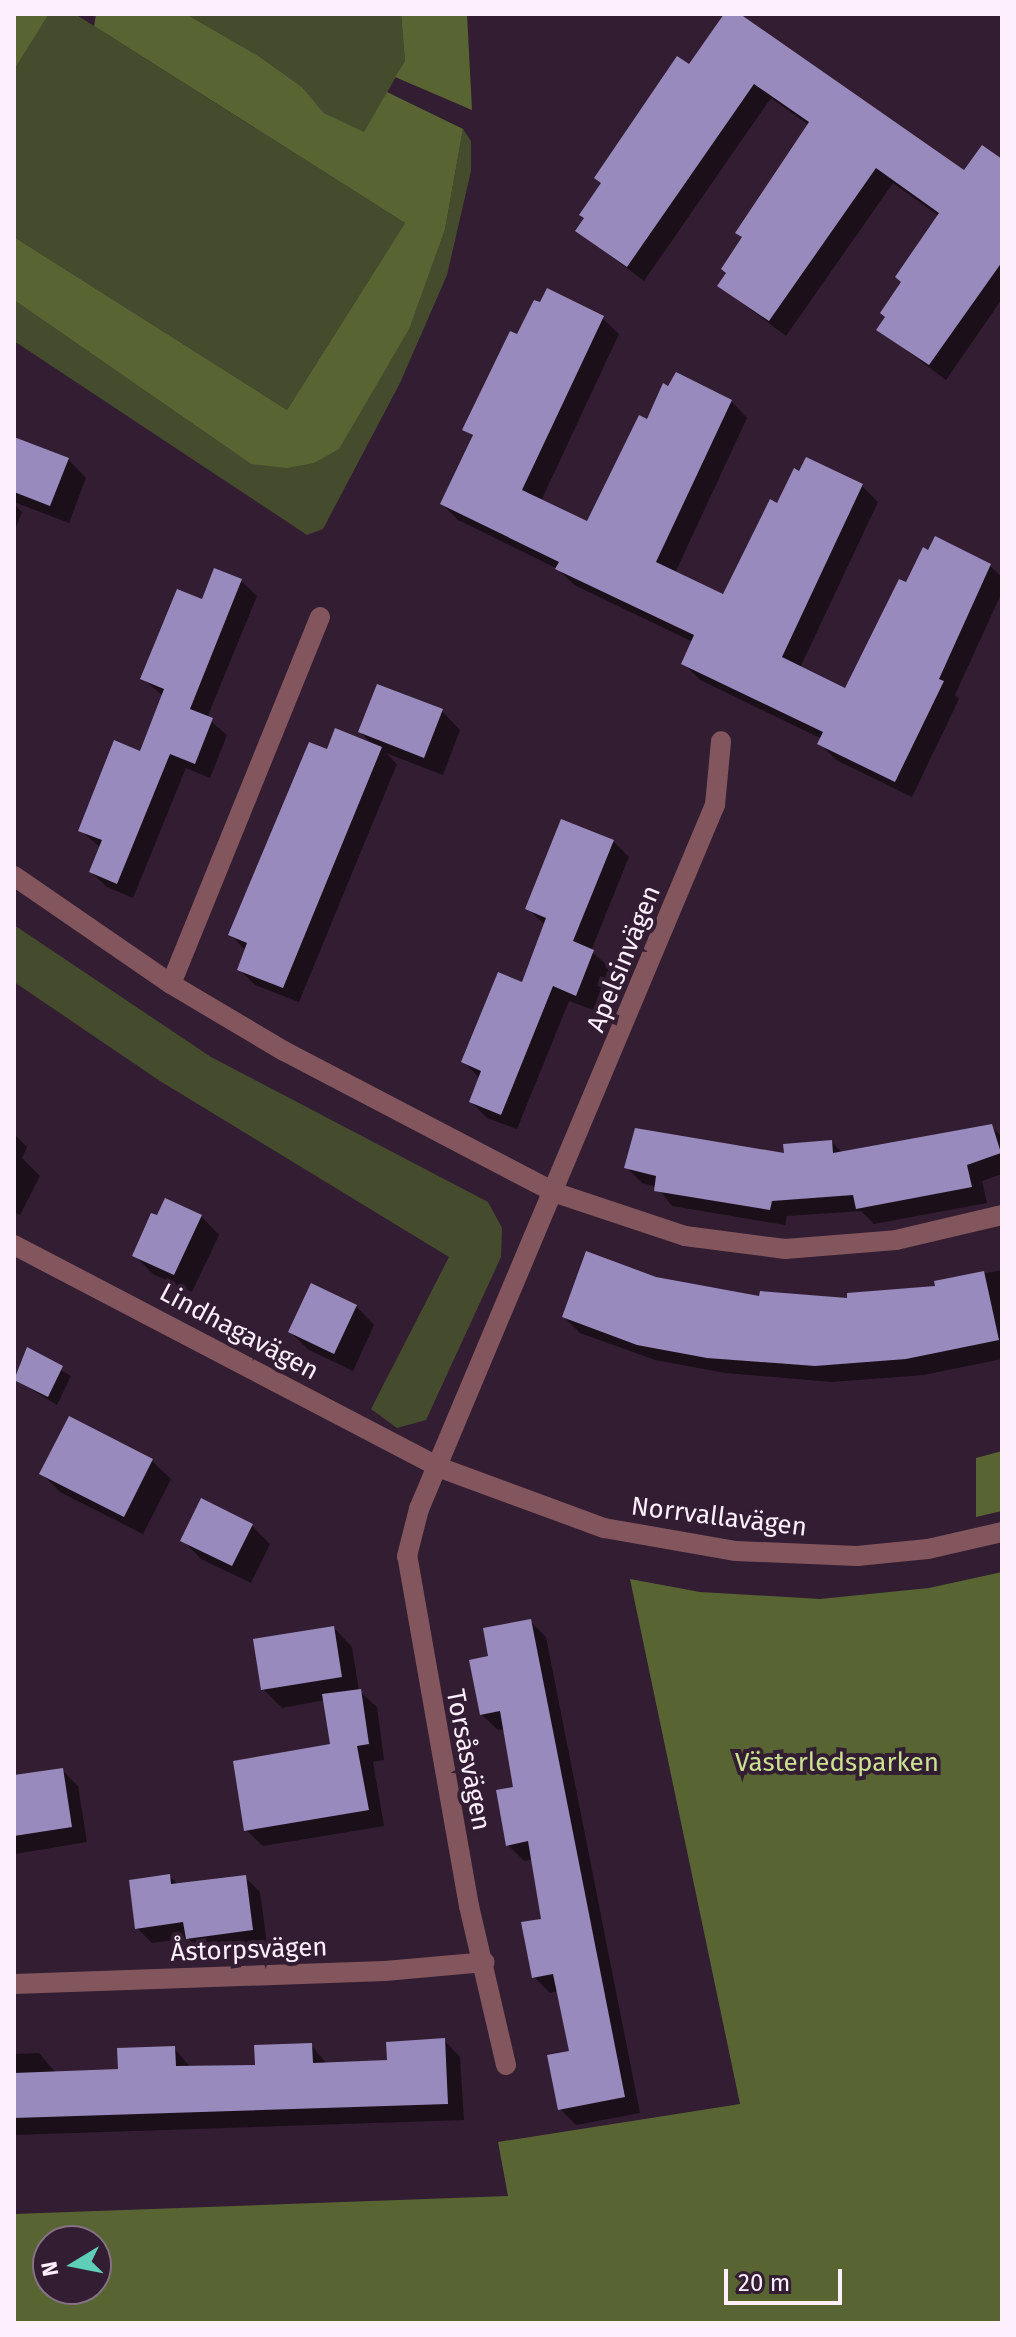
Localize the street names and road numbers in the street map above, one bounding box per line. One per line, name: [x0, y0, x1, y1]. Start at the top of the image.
street label: Apelsinvägen: [580, 881, 668, 1037]
street label: Lindhagavägen: [154, 1277, 324, 1387]
street label: Norrvallavägen: [629, 1491, 809, 1543]
street label: Torsåsvägen: [439, 1687, 497, 1833]
street label: Åstorpsvägen: [170, 1932, 328, 1968]

